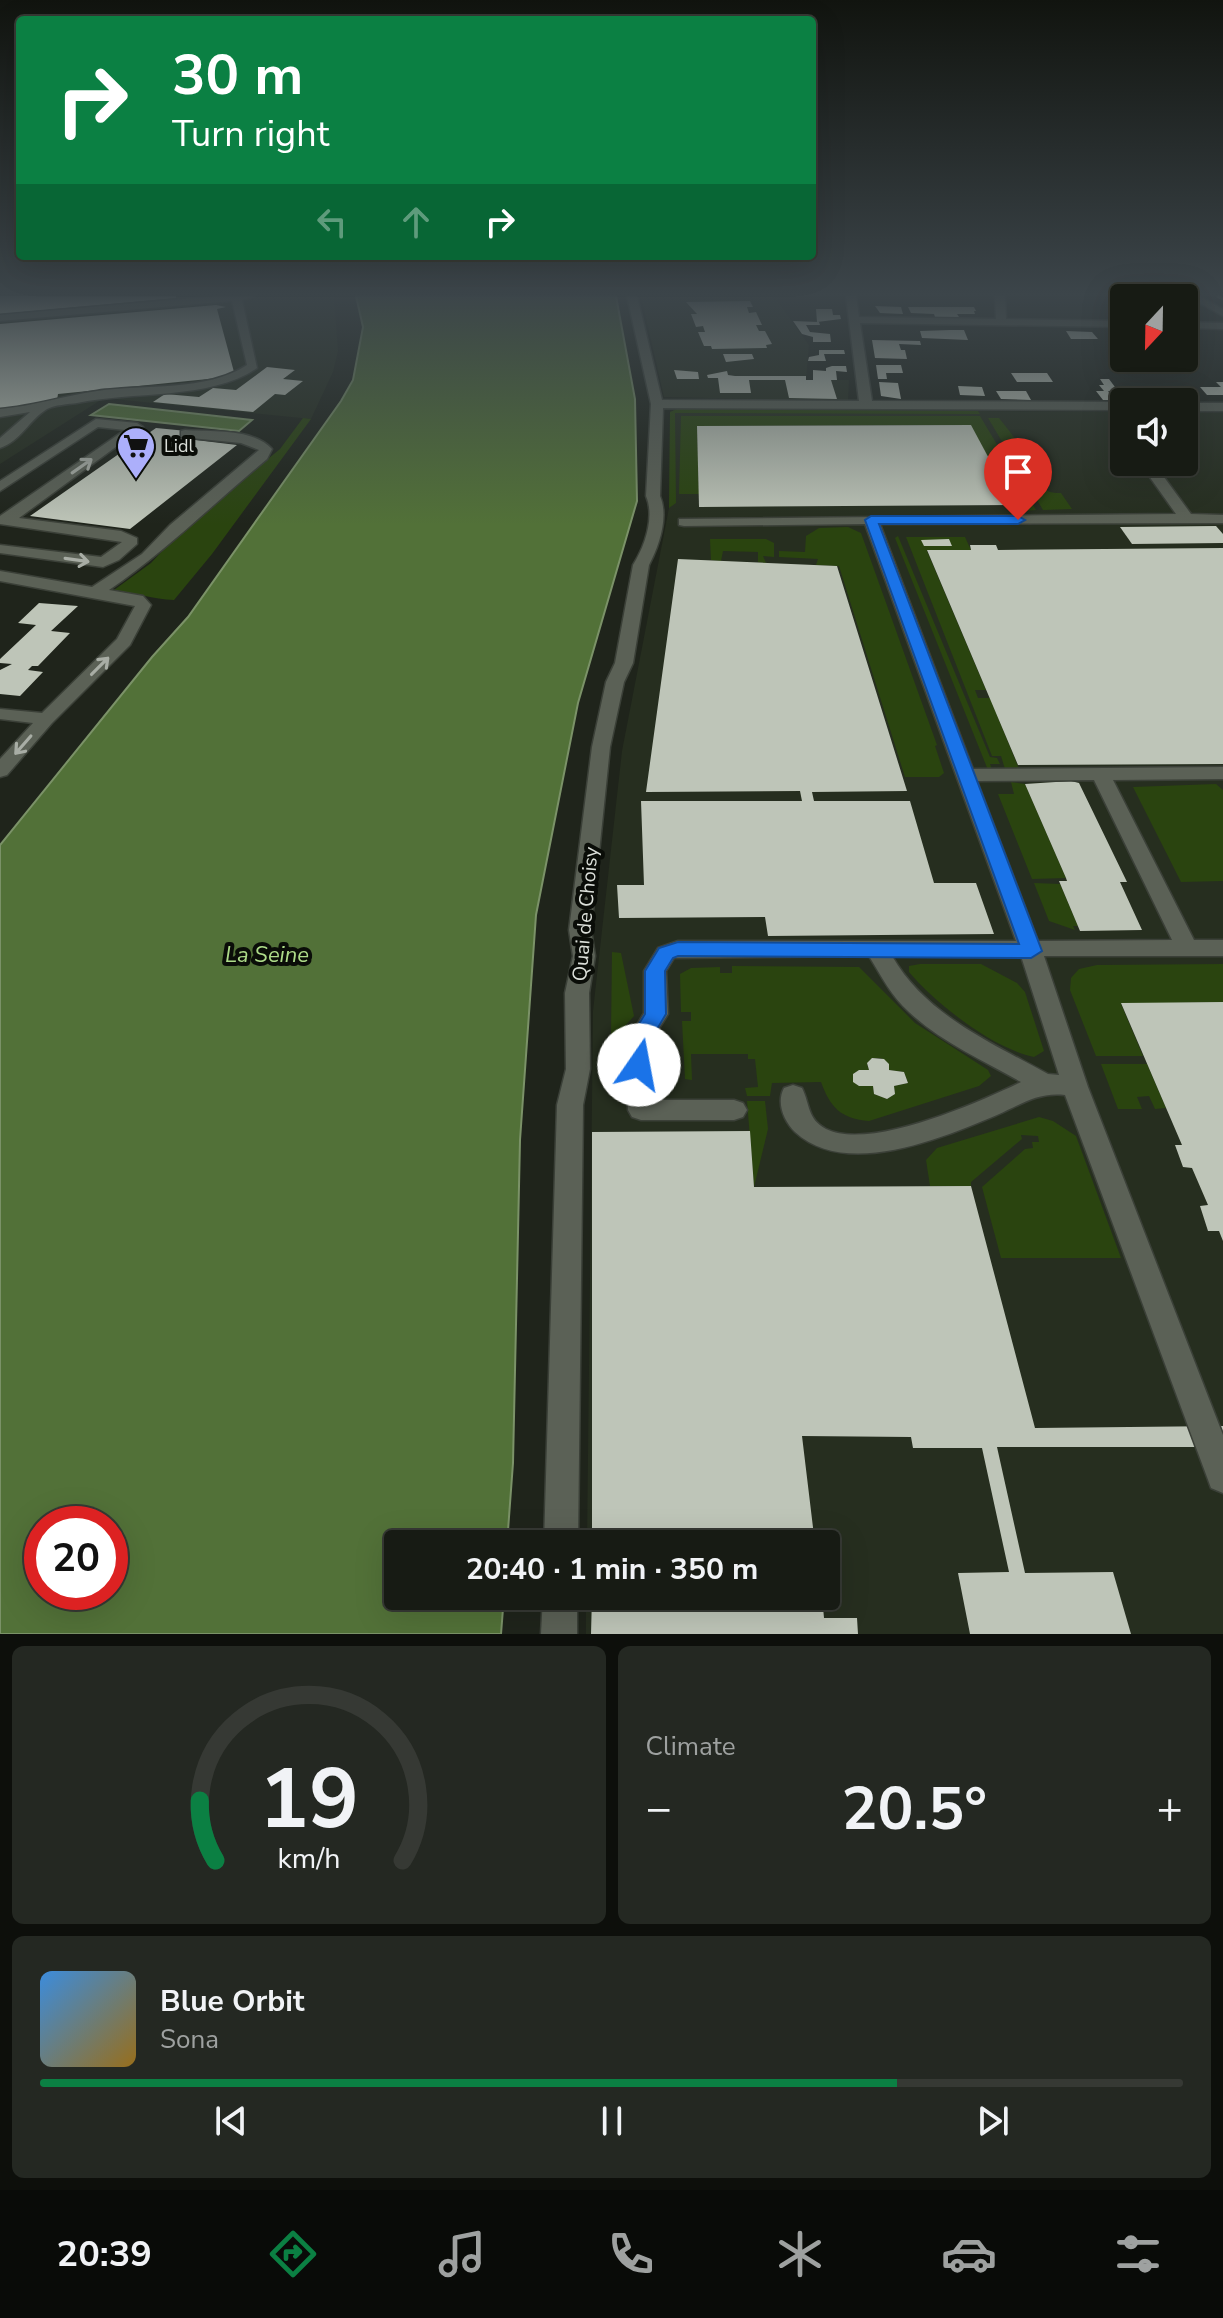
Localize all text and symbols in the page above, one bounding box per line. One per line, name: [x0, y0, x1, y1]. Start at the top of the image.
text: 30 m: [172, 37, 303, 114]
icon: right: [40, 48, 144, 152]
text: Turn right: [172, 110, 329, 159]
icon: left: [310, 200, 354, 244]
icon: ahead: [394, 200, 438, 244]
icon: right: [478, 200, 522, 244]
north arrow: [1110, 284, 1198, 372]
map controls: [1110, 284, 1198, 476]
button: sound: [1110, 388, 1198, 476]
supermarket icon: Lidl: [115, 425, 157, 480]
place label: Lidl: [164, 434, 194, 458]
pin: [984, 438, 1052, 520]
icon: arrive: [996, 450, 1040, 494]
one-way arrow: [71, 458, 93, 474]
one-way arrow: [63, 552, 90, 567]
one-way arrow: [90, 656, 110, 675]
one-way arrow: [15, 734, 33, 754]
street label: Quai de Choisy: [566, 845, 605, 982]
water label: La Seine: [225, 940, 309, 970]
position arrow: [597, 1023, 681, 1107]
speed limit sign: 20: [24, 1506, 128, 1610]
text: 20:40 · 1 min · 350 m: [466, 1549, 758, 1590]
text: Climate: [646, 1729, 736, 1764]
text: 19: [259, 1743, 359, 1856]
text: 20.5°: [841, 1768, 987, 1850]
text: −: [646, 1779, 672, 1839]
text: +: [1157, 1779, 1183, 1839]
text: km/h: [277, 1839, 340, 1878]
text: Blue Orbit: [160, 1981, 304, 2022]
text: Sona: [160, 2022, 219, 2057]
icon: previous: [209, 2099, 253, 2143]
icon: pause: [590, 2099, 634, 2143]
icon: next: [971, 2099, 1015, 2143]
icon: directions: [265, 2226, 321, 2282]
icon: music: [434, 2226, 490, 2282]
icon: phone: [603, 2226, 659, 2282]
icon: climate: [772, 2226, 828, 2282]
icon: car: [941, 2226, 997, 2282]
icon: filters: [1110, 2226, 1166, 2282]
text: 20:39: [57, 2230, 152, 2279]

